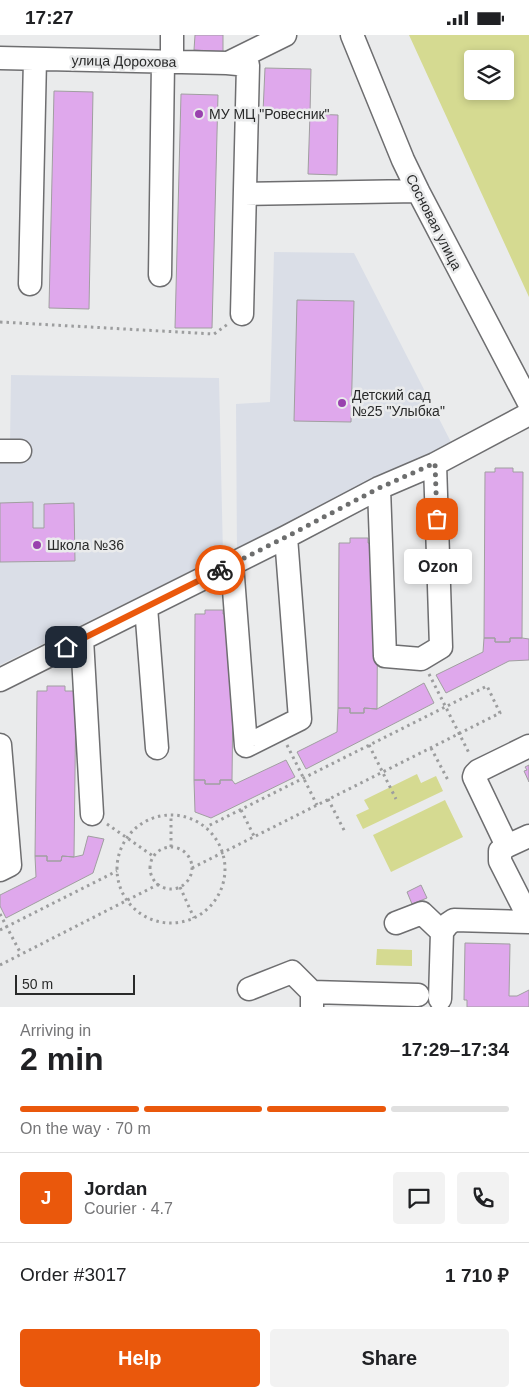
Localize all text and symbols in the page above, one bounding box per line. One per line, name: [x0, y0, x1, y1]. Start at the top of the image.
text: 17:27: [25, 7, 74, 28]
map controls: [464, 50, 514, 100]
button: layers: [464, 50, 514, 100]
street label: улица Дорохова: [71, 52, 177, 70]
place label: МУ МЦ "Ровесник": [209, 106, 330, 122]
marker: МУ МЦ "Ровесник": [193, 108, 205, 120]
street label: Сосновая улица: [403, 171, 465, 273]
place label: Детский сад №25 "Улыбка": [352, 387, 445, 419]
marker: Детский сад №25 "Улыбка": [336, 397, 348, 409]
pin: [416, 498, 458, 540]
icon: bag: [423, 505, 451, 533]
place label: Школа №36: [47, 537, 124, 553]
marker: Школа №36: [31, 539, 43, 551]
courier: [195, 545, 245, 595]
callout: Ozon: [403, 549, 471, 584]
icon: bike: [206, 556, 234, 584]
text: Ozon: [418, 558, 458, 575]
pin: [45, 626, 87, 668]
icon: home: [52, 633, 80, 661]
scale bar: [15, 972, 135, 995]
text: 50 m: [22, 976, 53, 992]
text: Arriving in: [20, 1022, 91, 1039]
text: 17:29–17:34: [401, 1039, 509, 1060]
text: 2 min: [20, 1041, 104, 1077]
text: On the way · 70 m: [20, 1120, 151, 1137]
button: chat: [393, 1172, 445, 1224]
button: phone: [457, 1172, 509, 1224]
text: Jordan: [84, 1178, 147, 1199]
text: J: [41, 1187, 51, 1208]
text: Courier · 4.7: [84, 1200, 173, 1217]
text: Order #3017: [20, 1264, 127, 1285]
text: 1 710 ₽: [445, 1265, 509, 1286]
button: Help: [20, 1329, 260, 1387]
button: Share: [270, 1329, 509, 1387]

